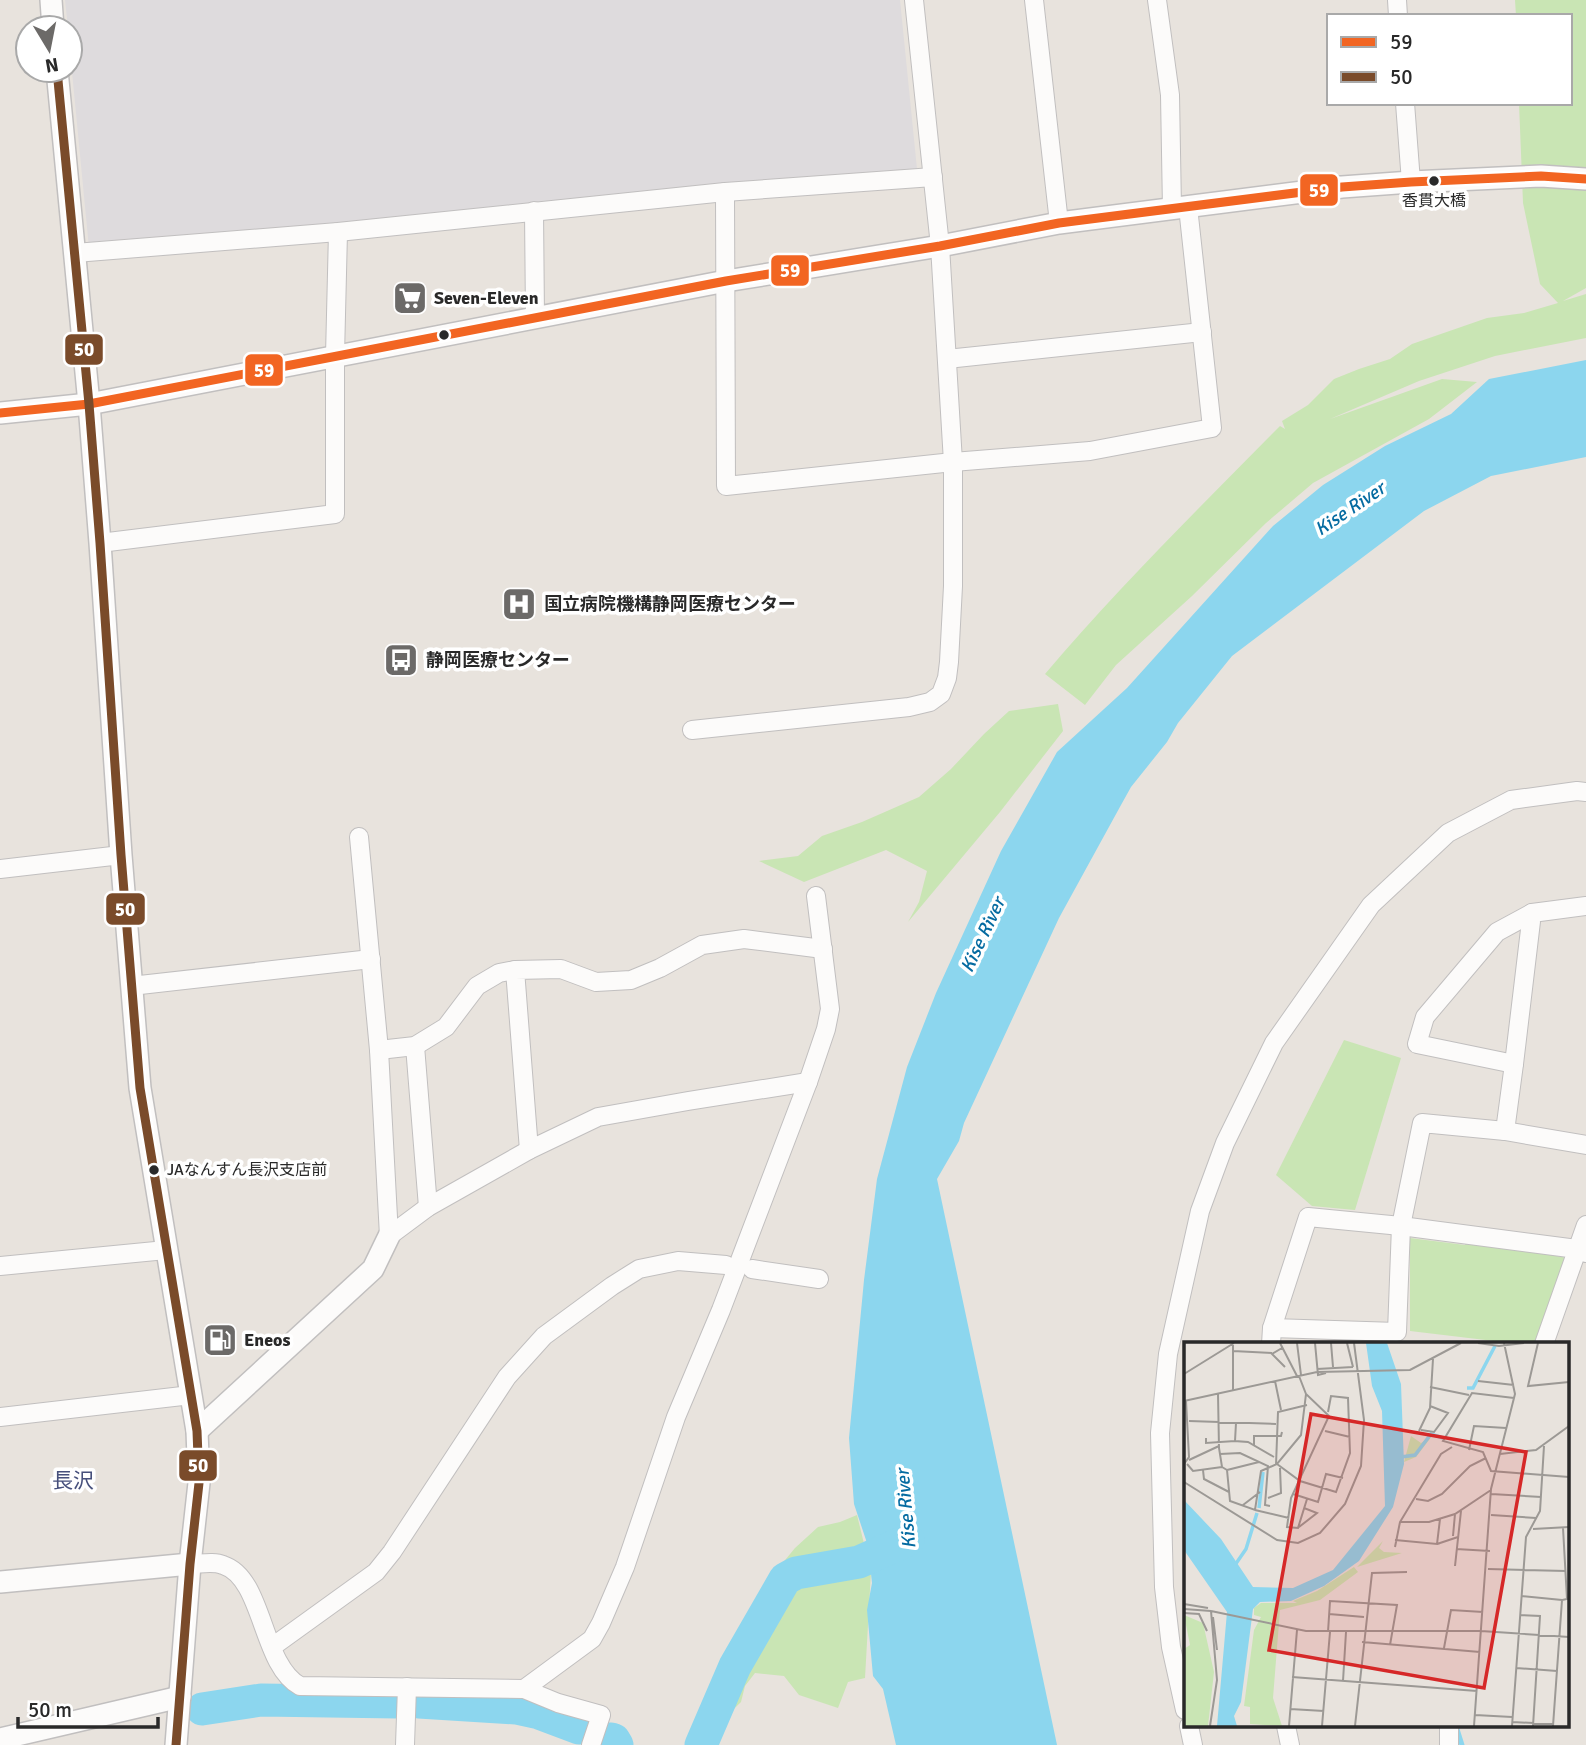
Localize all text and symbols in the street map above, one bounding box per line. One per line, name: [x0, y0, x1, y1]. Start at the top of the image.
north arrow: [14, 14, 84, 84]
legend: [1327, 14, 1572, 105]
text: 59: [1390, 29, 1413, 55]
text: N: [43, 52, 60, 78]
text: 50: [1390, 64, 1413, 90]
line badge: 59: [1299, 173, 1339, 207]
marker: 香貫大橋: [1427, 174, 1441, 188]
text: 59: [1309, 179, 1329, 203]
place label: 香貫大橋: [1402, 191, 1466, 211]
line badge: 59: [770, 254, 810, 287]
text: 59: [780, 259, 800, 283]
supermarket icon: Seven-Eleven: [391, 279, 429, 317]
place label: Seven-Eleven: [434, 287, 539, 309]
unlabelled marker: [437, 328, 451, 342]
line badge: 50: [64, 333, 104, 366]
text: 50: [74, 338, 94, 362]
line badge: 59: [244, 353, 284, 387]
text: 59: [254, 359, 274, 383]
water label: Kise River: [1310, 475, 1392, 541]
hospital icon: 国立病院機構静岡医療センター: [500, 585, 538, 623]
place label: 国立病院機構静岡医療センター: [544, 593, 796, 615]
bus stop icon: 静岡医療センター: [382, 641, 420, 679]
place label: 静岡医療センター: [426, 649, 570, 671]
water label: Kise River: [955, 891, 1012, 976]
line badge: 50: [105, 892, 146, 926]
text: 50: [115, 898, 135, 922]
place label: JAなんすん長沢支店前: [167, 1160, 327, 1180]
marker: JAなんすん長沢支店前: [147, 1163, 161, 1177]
fuel station icon: Eneos: [201, 1321, 239, 1359]
place label: Eneos: [244, 1329, 290, 1351]
inset map: [1184, 1342, 1568, 1728]
line badge: 50: [178, 1449, 218, 1482]
text: 50: [188, 1454, 208, 1478]
water label: Kise River: [890, 1465, 921, 1550]
district label: 長沢: [52, 1468, 94, 1494]
scale bar: [18, 1686, 158, 1730]
text: 50 m: [28, 1697, 72, 1723]

